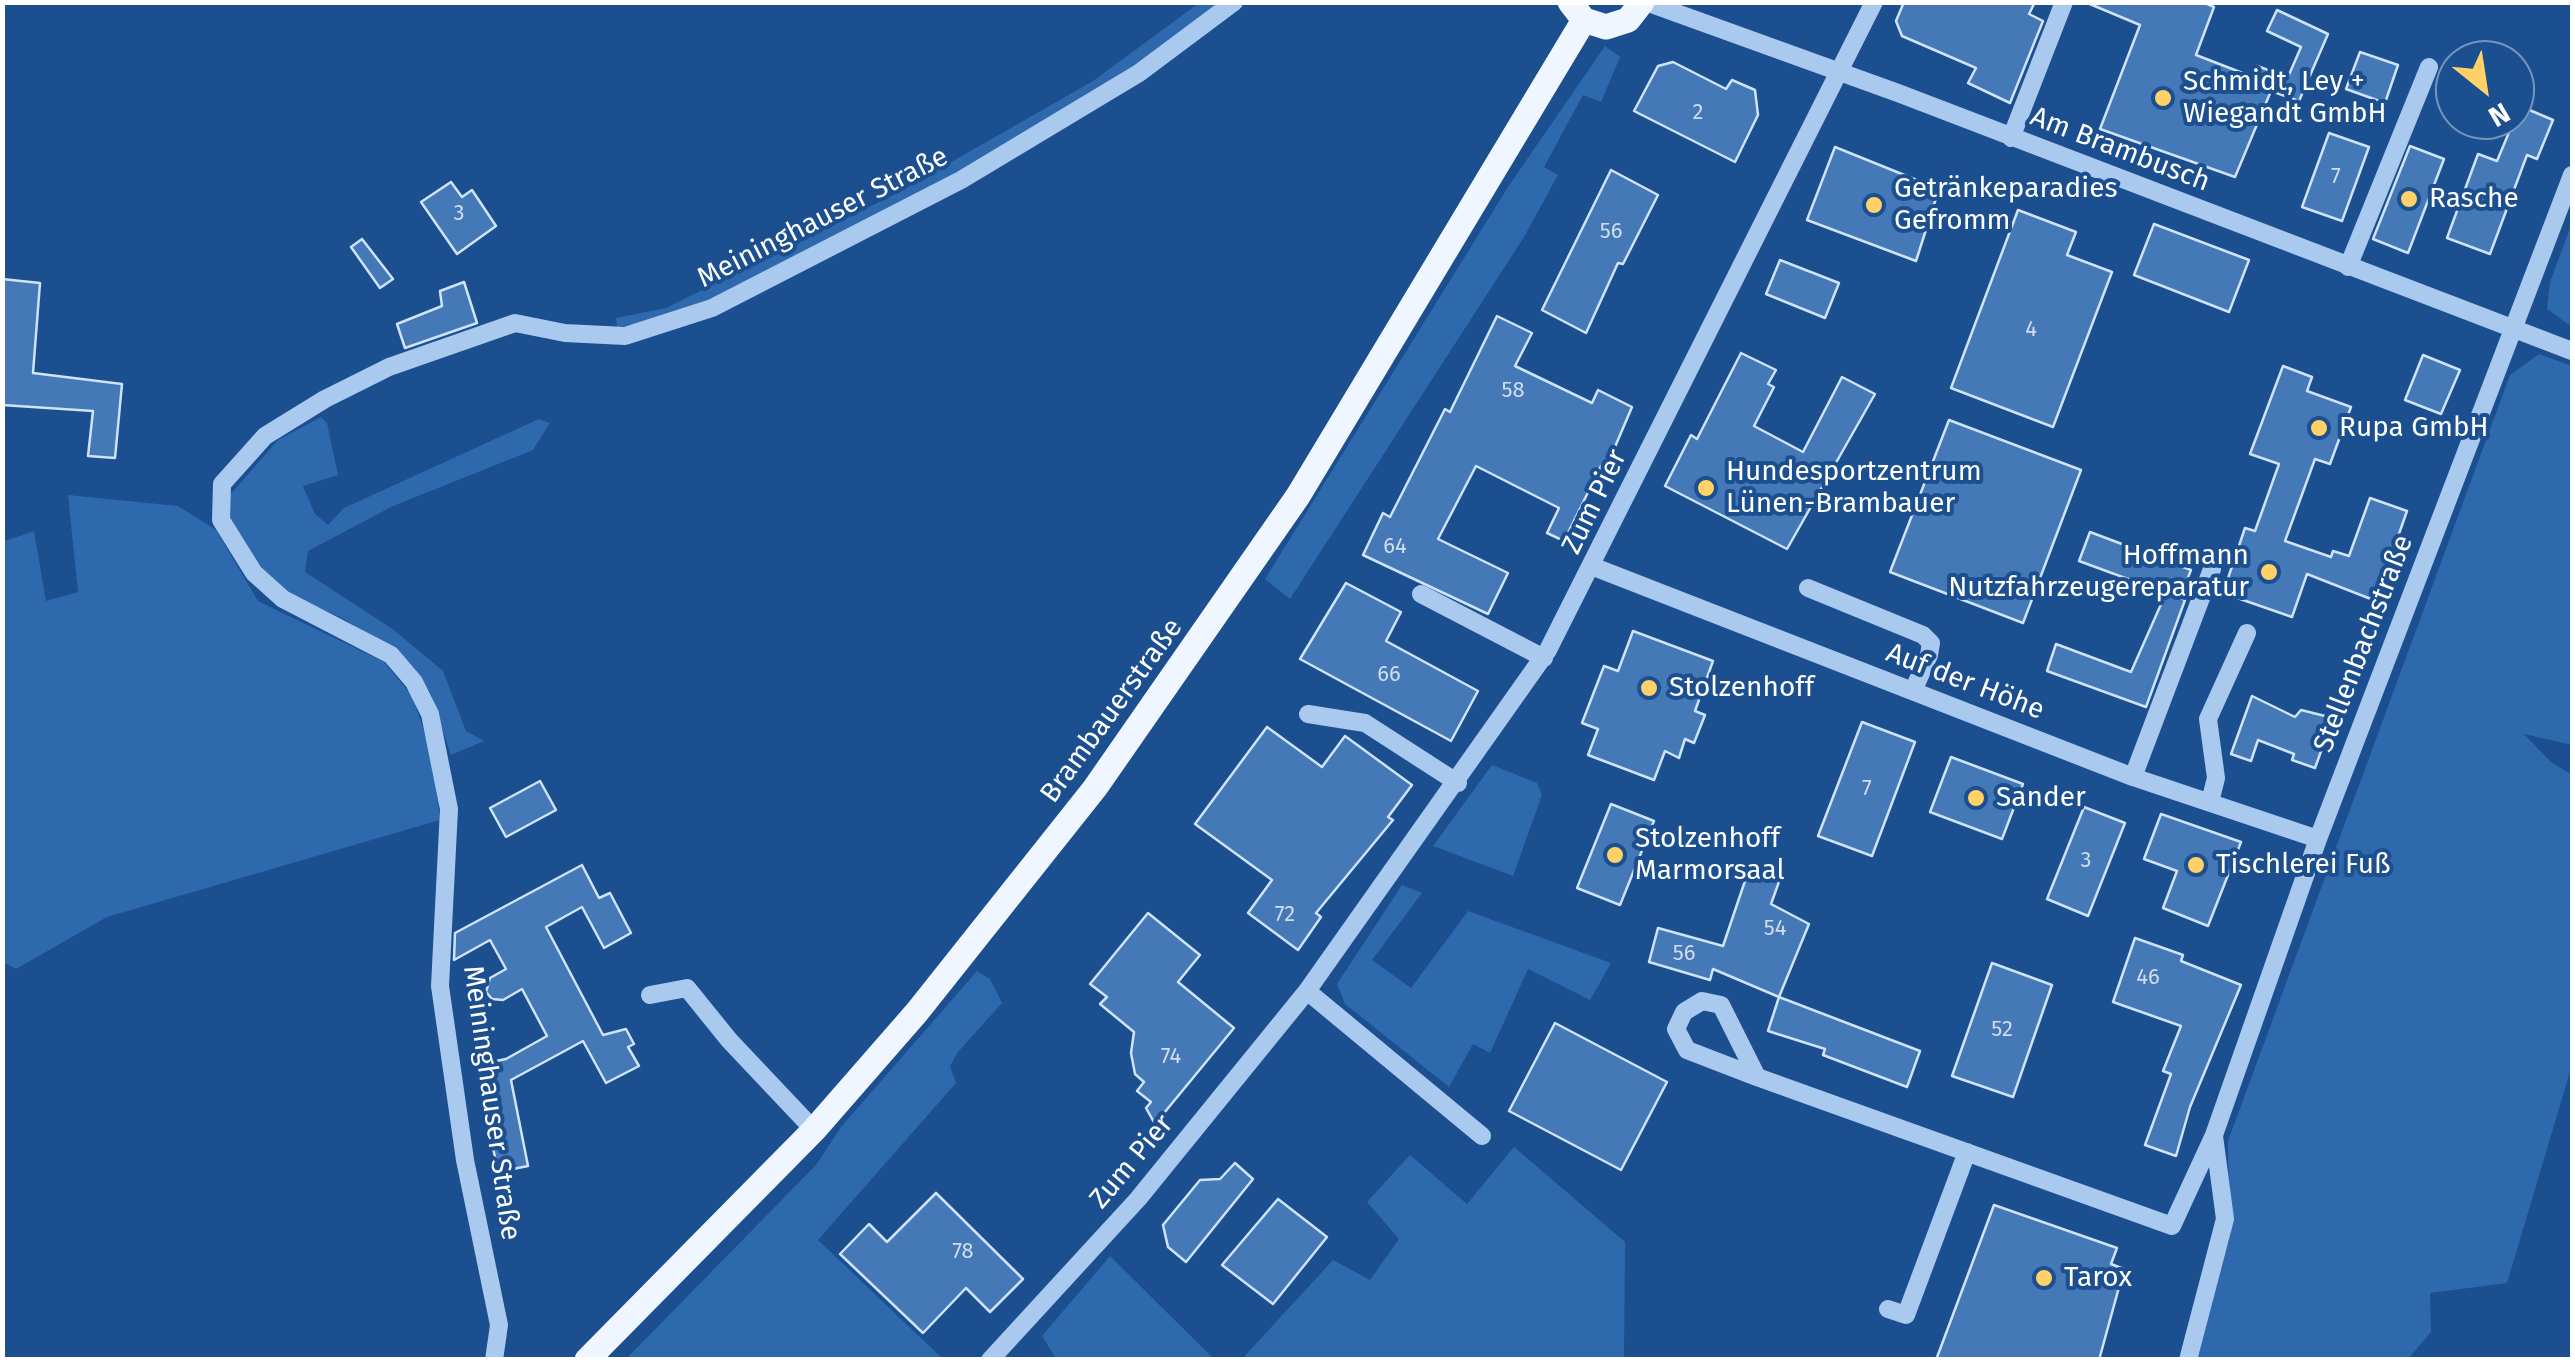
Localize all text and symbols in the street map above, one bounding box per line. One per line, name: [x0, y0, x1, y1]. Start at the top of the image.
north arrow: [2435, 40, 2535, 140]
place label: Schmidt, Ley + Wiegandt GmbH: [2183, 65, 2387, 131]
marker: Schmidt, Ley + Wiegandt GmbH: [2152, 87, 2174, 109]
text: N: [2483, 96, 2516, 134]
house number: 2: [1693, 100, 1703, 126]
street label: Am Brambusch: [2026, 100, 2214, 200]
street label: Meininghauser Straße: [692, 140, 954, 296]
house number: 7: [2331, 164, 2341, 190]
place label: Getränkeparadies Gefromm: [1894, 172, 2117, 238]
place label: Rasche: [2429, 182, 2519, 216]
marker: Rasche: [2398, 188, 2420, 210]
marker: Getränkeparadies Gefromm: [1863, 194, 1885, 216]
house number: 3: [454, 201, 464, 227]
house number: 56: [1600, 219, 1622, 245]
house number: 4: [2025, 317, 2037, 343]
house number: 58: [1501, 378, 1525, 404]
place label: Rupa GmbH: [2339, 411, 2489, 445]
marker: Rupa GmbH: [2308, 417, 2330, 439]
street label: Zum Pier: [1555, 444, 1635, 560]
place label: Hundesportzentrum Lünen-Brambauer: [1726, 455, 1982, 521]
marker: Hundesportzentrum Lünen-Brambauer: [1695, 477, 1717, 499]
street label: Stellenbachstraße: [2307, 531, 2421, 757]
house number: 64: [1383, 534, 1407, 560]
place label: Hoffmann Nutzfahrzeugereparatur: [1948, 539, 2249, 605]
marker: Hoffmann Nutzfahrzeugereparatur: [2258, 561, 2280, 583]
street label: Brambauerstraße: [1034, 612, 1190, 810]
street label: Auf der Höhe: [1881, 636, 2049, 728]
house number: 66: [1377, 662, 1401, 688]
place label: Stolzenhoff: [1669, 671, 1814, 705]
marker: Stolzenhoff: [1638, 677, 1660, 699]
house number: 7: [1862, 776, 1872, 802]
place label: Sander: [1996, 781, 2086, 815]
marker: Sander: [1965, 787, 1987, 809]
place label: Stolzenhoff Marmorsaal: [1635, 822, 1785, 888]
marker: Stolzenhoff Marmorsaal: [1604, 844, 1626, 866]
house number: 3: [2081, 848, 2091, 874]
place label: Tischlerei Fuß: [2216, 848, 2391, 882]
marker: Tischlerei Fuß: [2185, 854, 2207, 876]
house number: 72: [1275, 902, 1295, 928]
house number: 54: [1764, 916, 1786, 942]
house number: 56: [1673, 941, 1695, 967]
street label: Meininghauser Straße: [455, 964, 527, 1242]
house number: 46: [2136, 965, 2160, 991]
house number: 52: [1991, 1017, 2013, 1043]
house number: 74: [1161, 1044, 1181, 1070]
street label: Zum Pier: [1083, 1108, 1181, 1216]
house number: 78: [952, 1239, 974, 1265]
place label: Tarox: [2064, 1261, 2132, 1295]
marker: Tarox: [2033, 1267, 2055, 1289]

